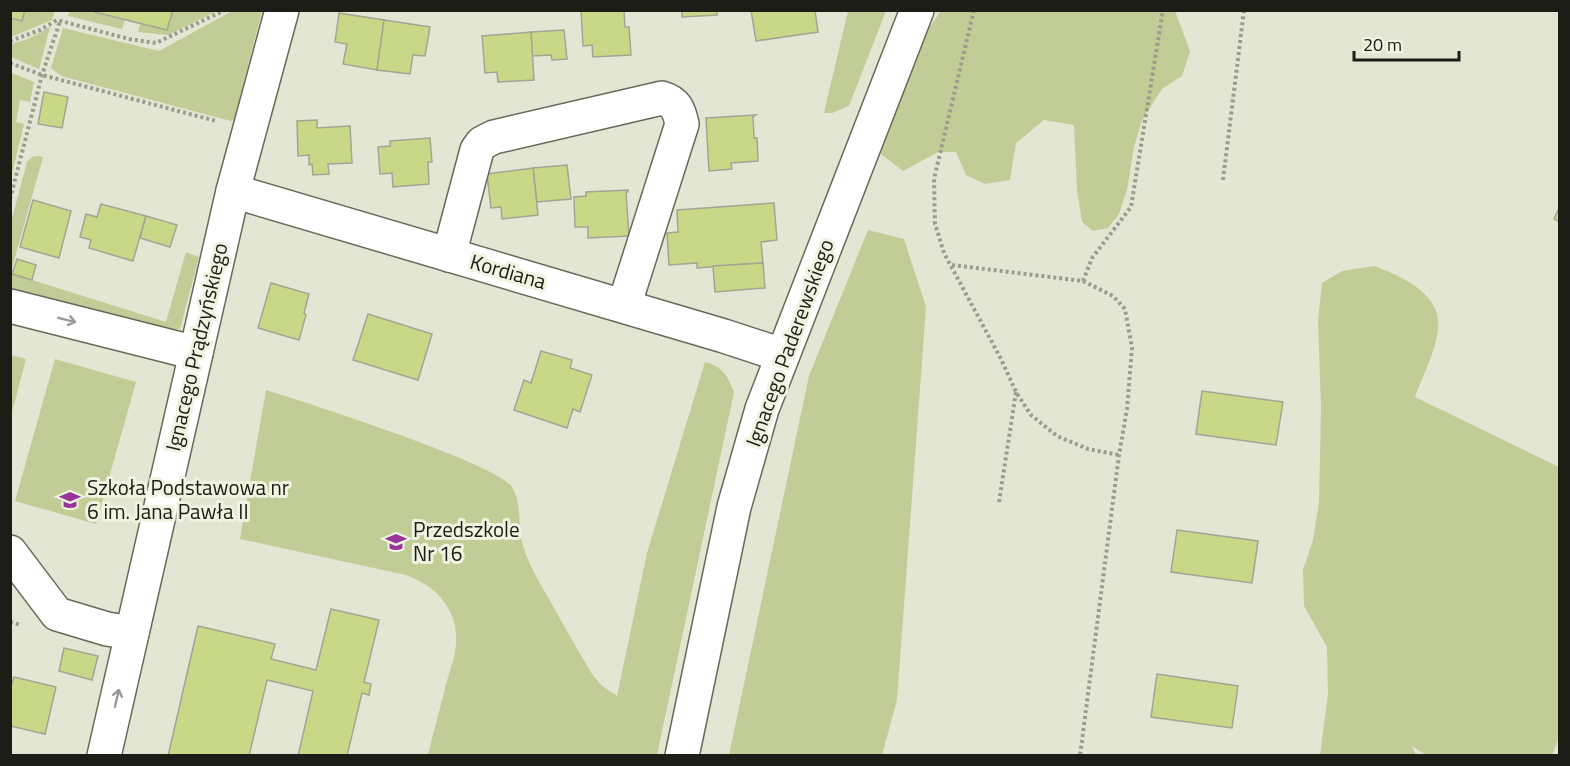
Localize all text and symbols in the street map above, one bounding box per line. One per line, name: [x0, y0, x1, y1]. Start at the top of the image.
scale bar: [1354, 24, 1459, 62]
text: 20 m: [1363, 31, 1402, 58]
street label: Ignacego Paderewskiego: [737, 234, 841, 451]
street label: Ignacego Prądzyńskiego: [156, 239, 236, 454]
street label: Kordiana: [466, 245, 551, 297]
one-way arrow: [57, 315, 76, 327]
place label: Szkoła Podstawowa nr 6 im. Jana Pawła II: [87, 471, 289, 527]
school or university icon: Szkoła Podstawowa nr 6 im. Jana Pawła II: [58, 488, 82, 512]
place label: Przedszkole Nr 16: [413, 513, 520, 569]
school or university icon: Przedszkole Nr 16: [384, 530, 408, 554]
one-way arrow: [112, 689, 123, 709]

